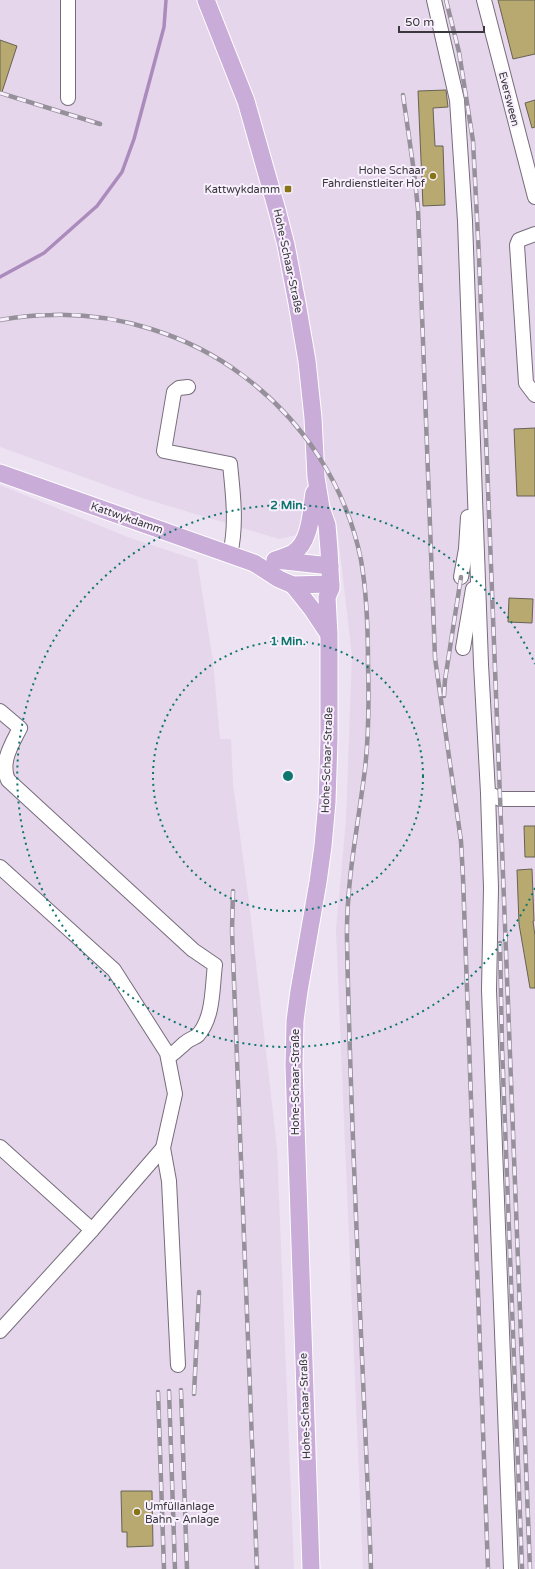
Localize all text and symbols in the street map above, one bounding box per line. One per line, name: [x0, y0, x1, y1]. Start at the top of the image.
scale bar: [399, 8, 484, 34]
text: 50 m: [405, 15, 434, 29]
street label: Eversween: [496, 70, 522, 128]
place label: Hohe Schaar Fahrdienstleiter Hof: [322, 164, 426, 190]
marker: Hohe Schaar Fahrdienstleiter Hof: [428, 171, 438, 181]
place label: Kattwykdamm: [204, 183, 280, 196]
marker: Kattwykdamm: [283, 184, 293, 194]
street label: Hohe-Schaar-Straße: [271, 208, 305, 314]
text: 2 Min.: [270, 498, 306, 512]
street label: Kattwykdamm: [89, 500, 165, 536]
text: 1 Min.: [270, 634, 306, 648]
street label: Hohe-Schaar-Straße: [319, 707, 335, 813]
centre of rings: [281, 769, 295, 783]
street label: Hohe-Schaar-Straße: [289, 1029, 302, 1135]
street label: Hohe-Schaar-Straße: [297, 1353, 313, 1459]
place label: Umfüllanlage Bahn - Anlage: [145, 1500, 219, 1526]
marker: Umfüllanlage Bahn - Anlage: [132, 1507, 142, 1517]

